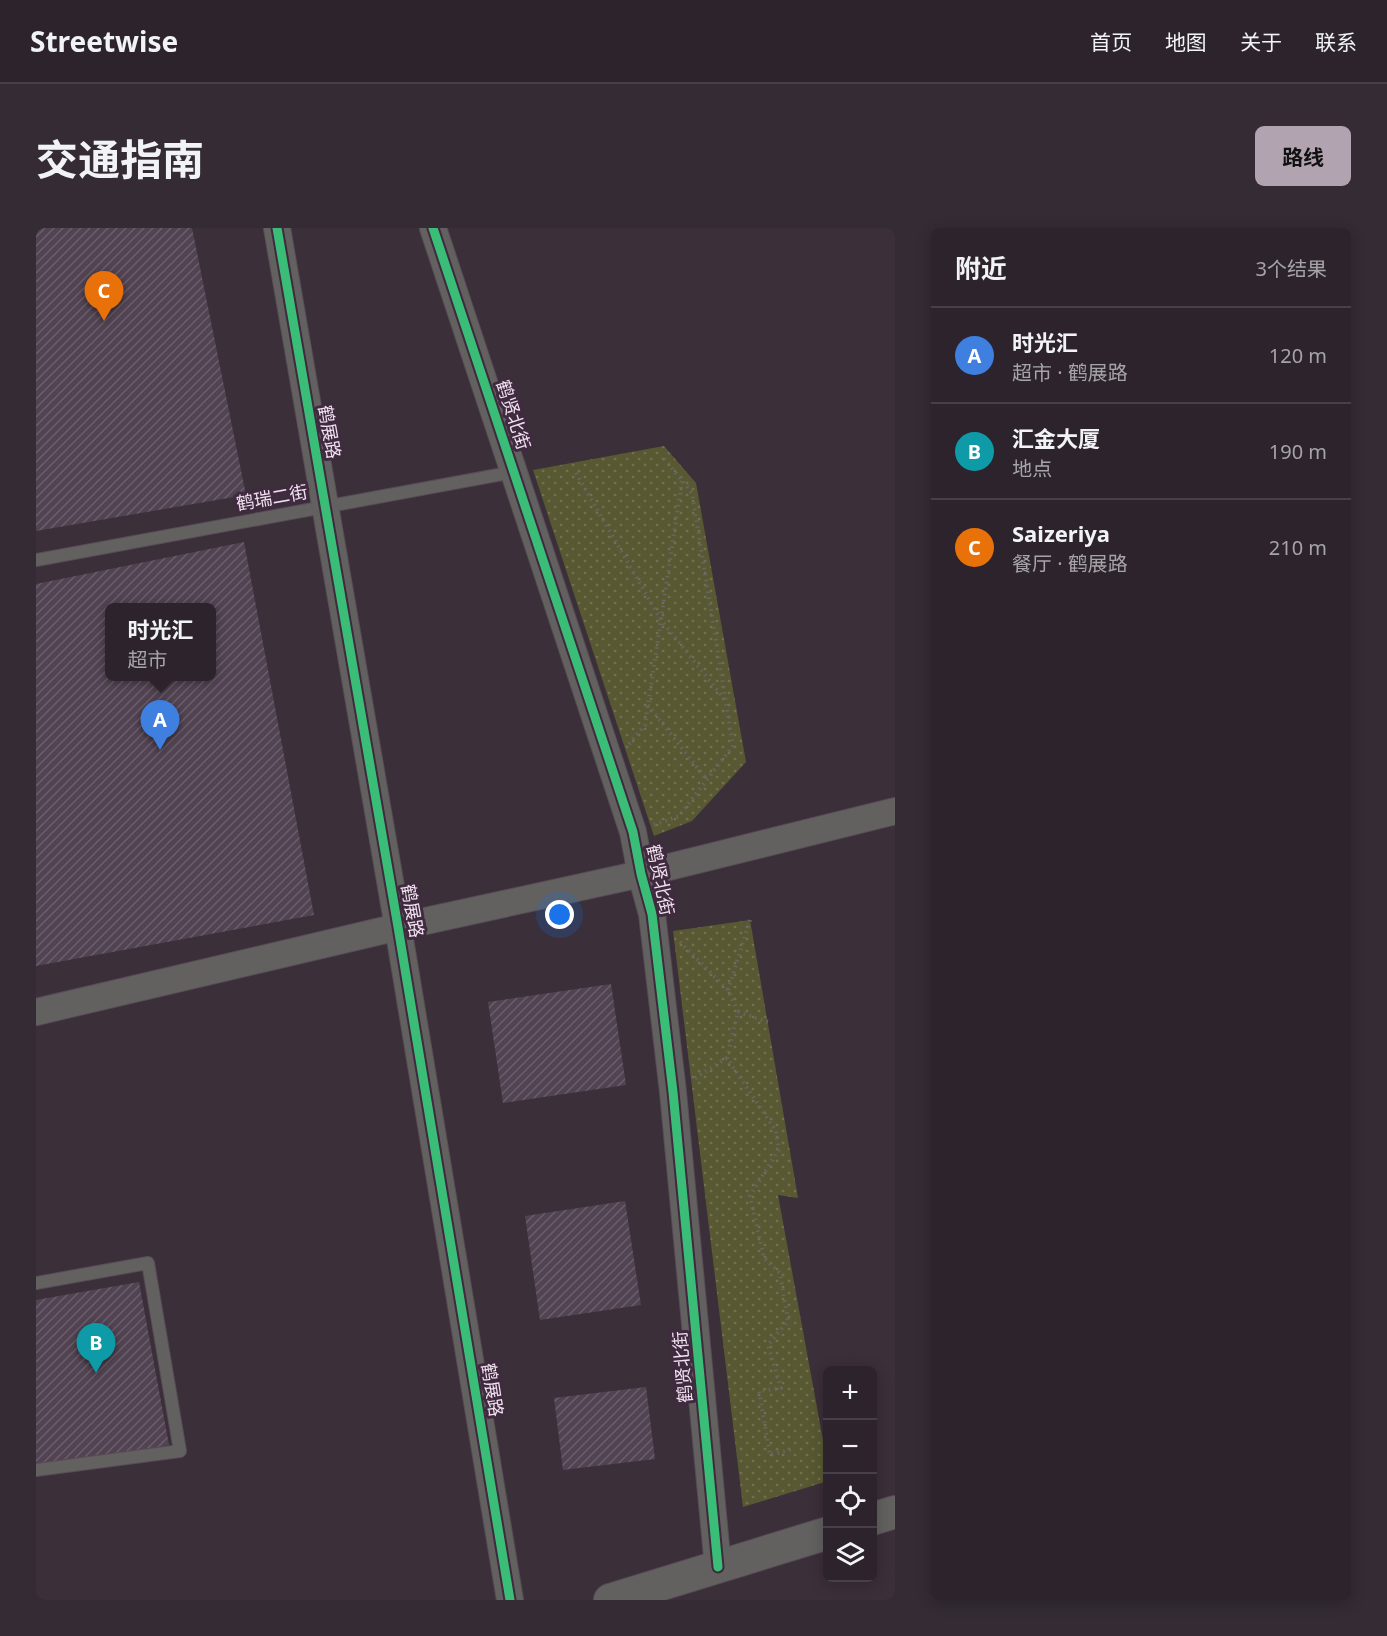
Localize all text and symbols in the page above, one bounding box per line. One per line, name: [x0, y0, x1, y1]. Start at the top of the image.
text: Streetwise: [30, 22, 178, 60]
text: 首页: [1090, 28, 1132, 56]
text: 地图: [1165, 28, 1207, 56]
text: 关于: [1240, 28, 1282, 56]
text: 联系: [1315, 28, 1357, 56]
button: 路线: [1255, 126, 1351, 186]
text: 交通指南: [36, 130, 204, 187]
text: 附近: [955, 250, 1007, 286]
text: 3个结果: [1256, 255, 1327, 282]
pin: C: [84, 272, 124, 321]
text: 时光汇: [1012, 327, 1078, 357]
text: A: [968, 342, 981, 369]
text: 120 m: [1269, 342, 1327, 369]
text: 超市 · 鹤展路: [1012, 359, 1128, 386]
street label: 鹤贤北街: [491, 377, 536, 453]
street label: 鹤展路: [313, 403, 346, 460]
text: 汇金大厦: [1012, 423, 1100, 453]
text: B: [968, 438, 981, 465]
text: 190 m: [1269, 438, 1327, 465]
text: 地点: [1012, 455, 1052, 482]
street label: 鹤瑞二街: [234, 479, 309, 515]
text: Saizeriya: [1012, 518, 1110, 548]
text: C: [968, 534, 981, 561]
text: 210 m: [1269, 534, 1327, 561]
text: 餐厅 · 鹤展路: [1012, 550, 1128, 577]
popup: [105, 603, 216, 681]
text: 时光汇: [127, 614, 194, 644]
text: 超市: [127, 646, 167, 673]
pin: A: [140, 700, 180, 750]
street label: 鹤贤北街: [642, 842, 680, 918]
street label: 鹤展路: [396, 882, 429, 939]
your location: [545, 900, 574, 929]
pin: B: [76, 1324, 116, 1373]
street label: 鹤贤北街: [667, 1330, 697, 1404]
street label: 鹤展路: [477, 1361, 509, 1418]
map controls: [823, 1366, 877, 1582]
button: +: [823, 1366, 877, 1420]
button: −: [823, 1420, 877, 1474]
button: locate: [823, 1474, 877, 1528]
button: layers: [823, 1528, 877, 1582]

